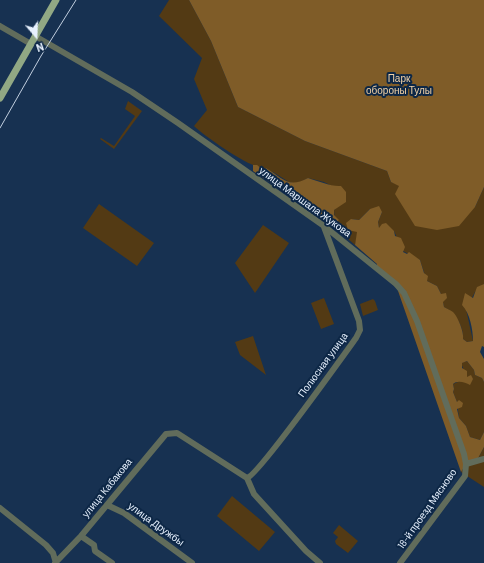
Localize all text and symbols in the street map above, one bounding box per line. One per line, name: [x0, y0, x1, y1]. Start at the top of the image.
north arrow: [16, 16, 56, 56]
text: N: [34, 40, 46, 55]
park label: Парк обороны Тулы: [366, 73, 432, 96]
street label: улица Маршала Жукова: [257, 165, 353, 239]
street label: Полюсная улица: [296, 330, 350, 400]
street label: улица Кабакова: [79, 456, 135, 520]
street label: 18-й проезд Мясново: [395, 467, 459, 551]
street label: улица Дружбы: [126, 500, 186, 548]

